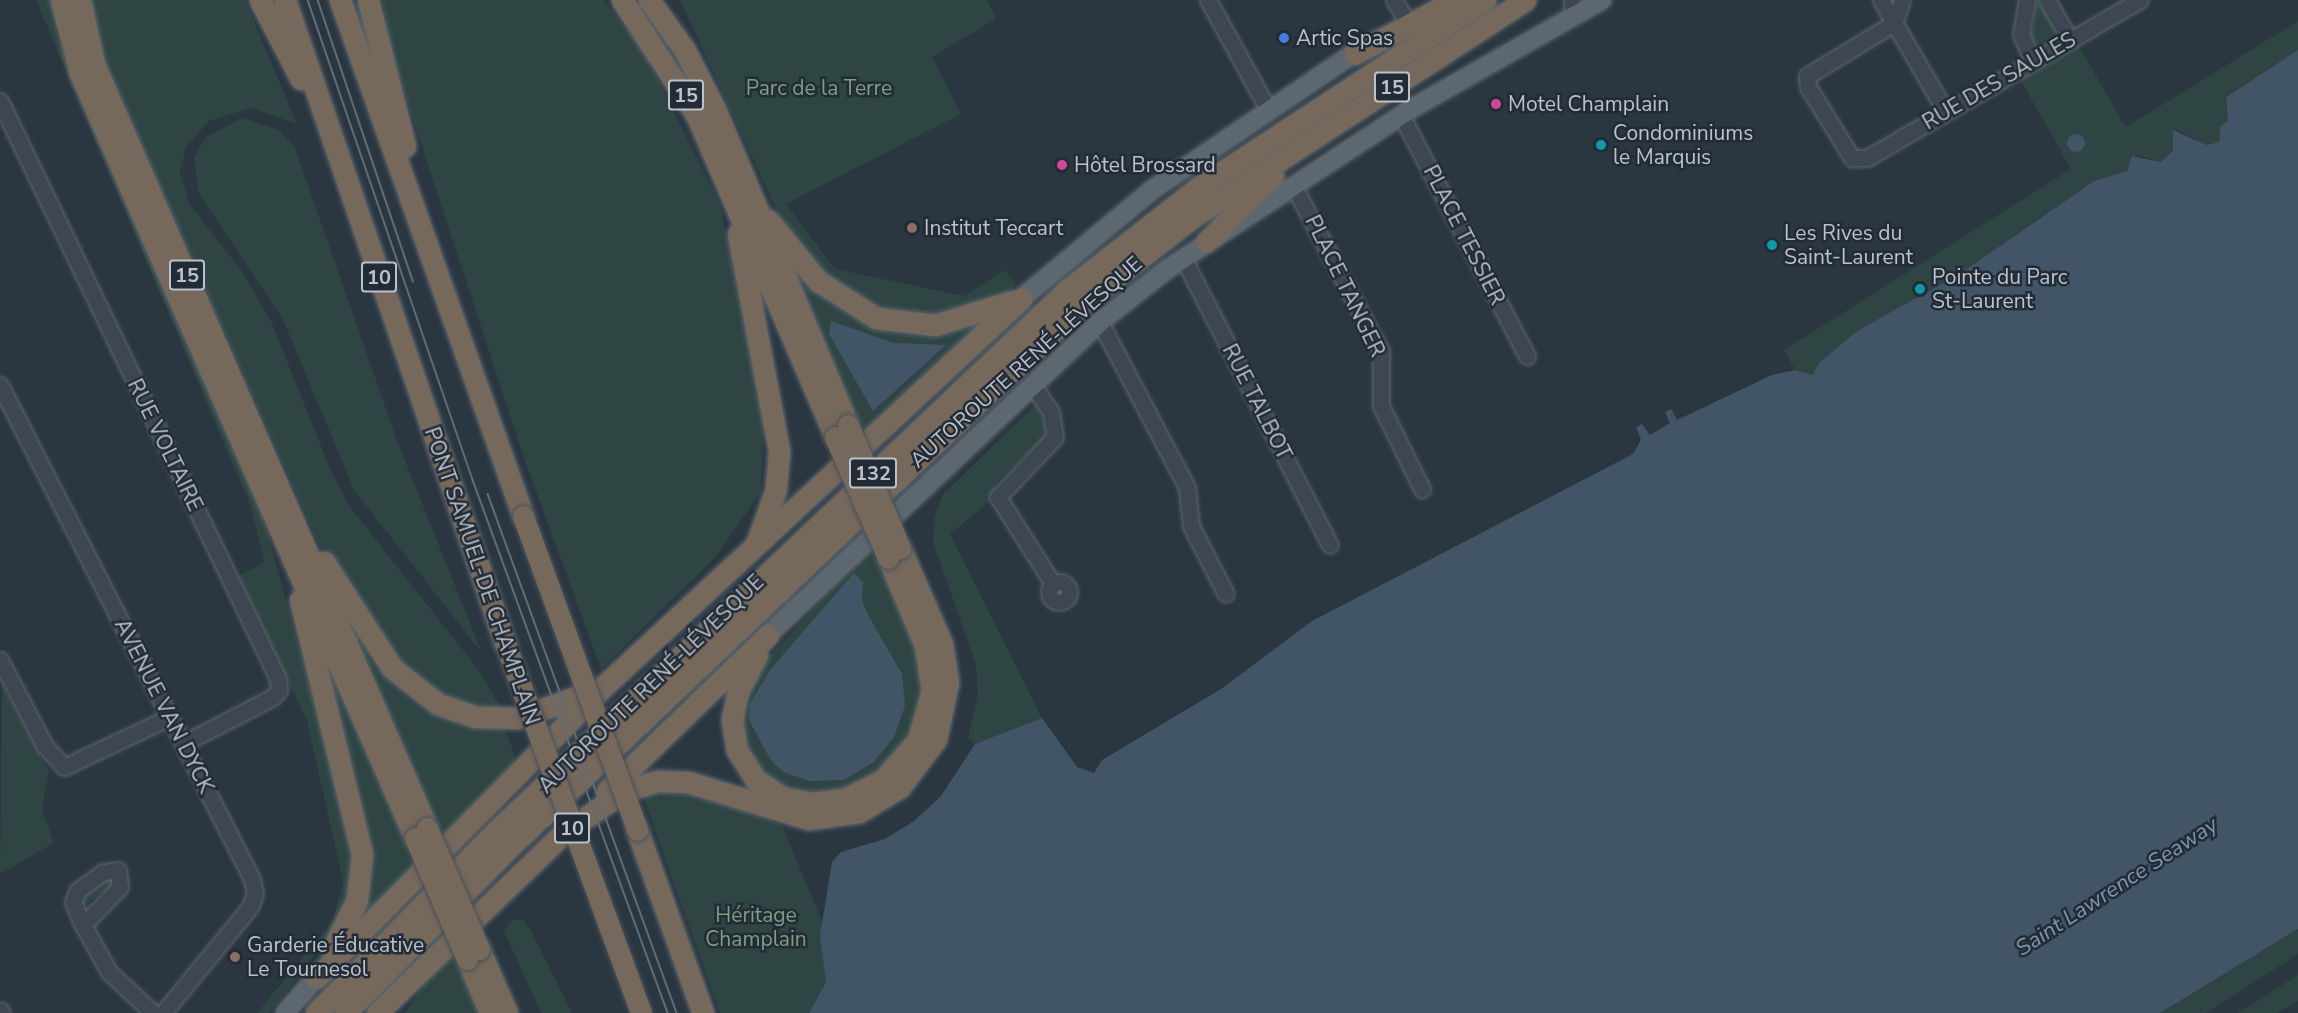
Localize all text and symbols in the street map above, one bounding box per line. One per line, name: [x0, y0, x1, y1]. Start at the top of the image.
place label: Artic Spas: [1296, 25, 1393, 51]
street label: RUE DES SAULES: [1918, 27, 2080, 135]
marker: Artic Spas: [1277, 31, 1291, 45]
road number: 15: [1374, 70, 1410, 104]
park label: Parc de la Terre: [746, 75, 892, 101]
road number: 15: [668, 78, 704, 112]
place label: Motel Champlain: [1508, 91, 1669, 117]
marker: Motel Champlain: [1489, 97, 1503, 111]
place label: Condominiums le Marquis: [1613, 120, 1753, 170]
marker: Condominiums le Marquis: [1594, 138, 1608, 152]
place label: Hôtel Brossard: [1074, 152, 1216, 178]
marker: Hôtel Brossard: [1055, 158, 1069, 172]
street label: PLACE TESSIER: [1418, 161, 1510, 309]
street label: PLACE TANGER: [1300, 211, 1390, 361]
place label: Institut Teccart: [924, 215, 1063, 241]
place label: Les Rives du Saint-Laurent: [1784, 220, 1913, 270]
marker: Institut Teccart: [905, 221, 919, 235]
marker: Les Rives du Saint-Laurent: [1765, 238, 1779, 252]
street label: AUTOROUTE RENÉ-LÉVESQUE: [905, 251, 1147, 473]
road number: 15: [169, 258, 205, 292]
road number: 10: [361, 260, 397, 294]
place label: Pointe du Parc St-Laurent: [1932, 264, 2068, 314]
marker: Pointe du Parc St-Laurent: [1913, 282, 1927, 296]
street label: RUE TALBOT: [1217, 340, 1297, 464]
street label: RUE VOLTAIRE: [122, 375, 208, 515]
street label: PONT SAMUEL-DE CHAMPLAIN: [419, 424, 545, 728]
road number: 132: [849, 456, 897, 490]
street label: AUTOROUTE RENÉ-LÉVESQUE: [533, 570, 769, 798]
street label: AVENUE VAN DYCK: [109, 615, 219, 797]
road number: 10: [554, 811, 590, 845]
water label: Saint Lawrence Seaway: [2011, 812, 2223, 962]
park label: Héritage Champlain: [705, 902, 807, 952]
place label: Garderie Éducative Le Tournesol: [247, 932, 424, 982]
marker: Garderie Éducative Le Tournesol: [228, 950, 242, 964]

